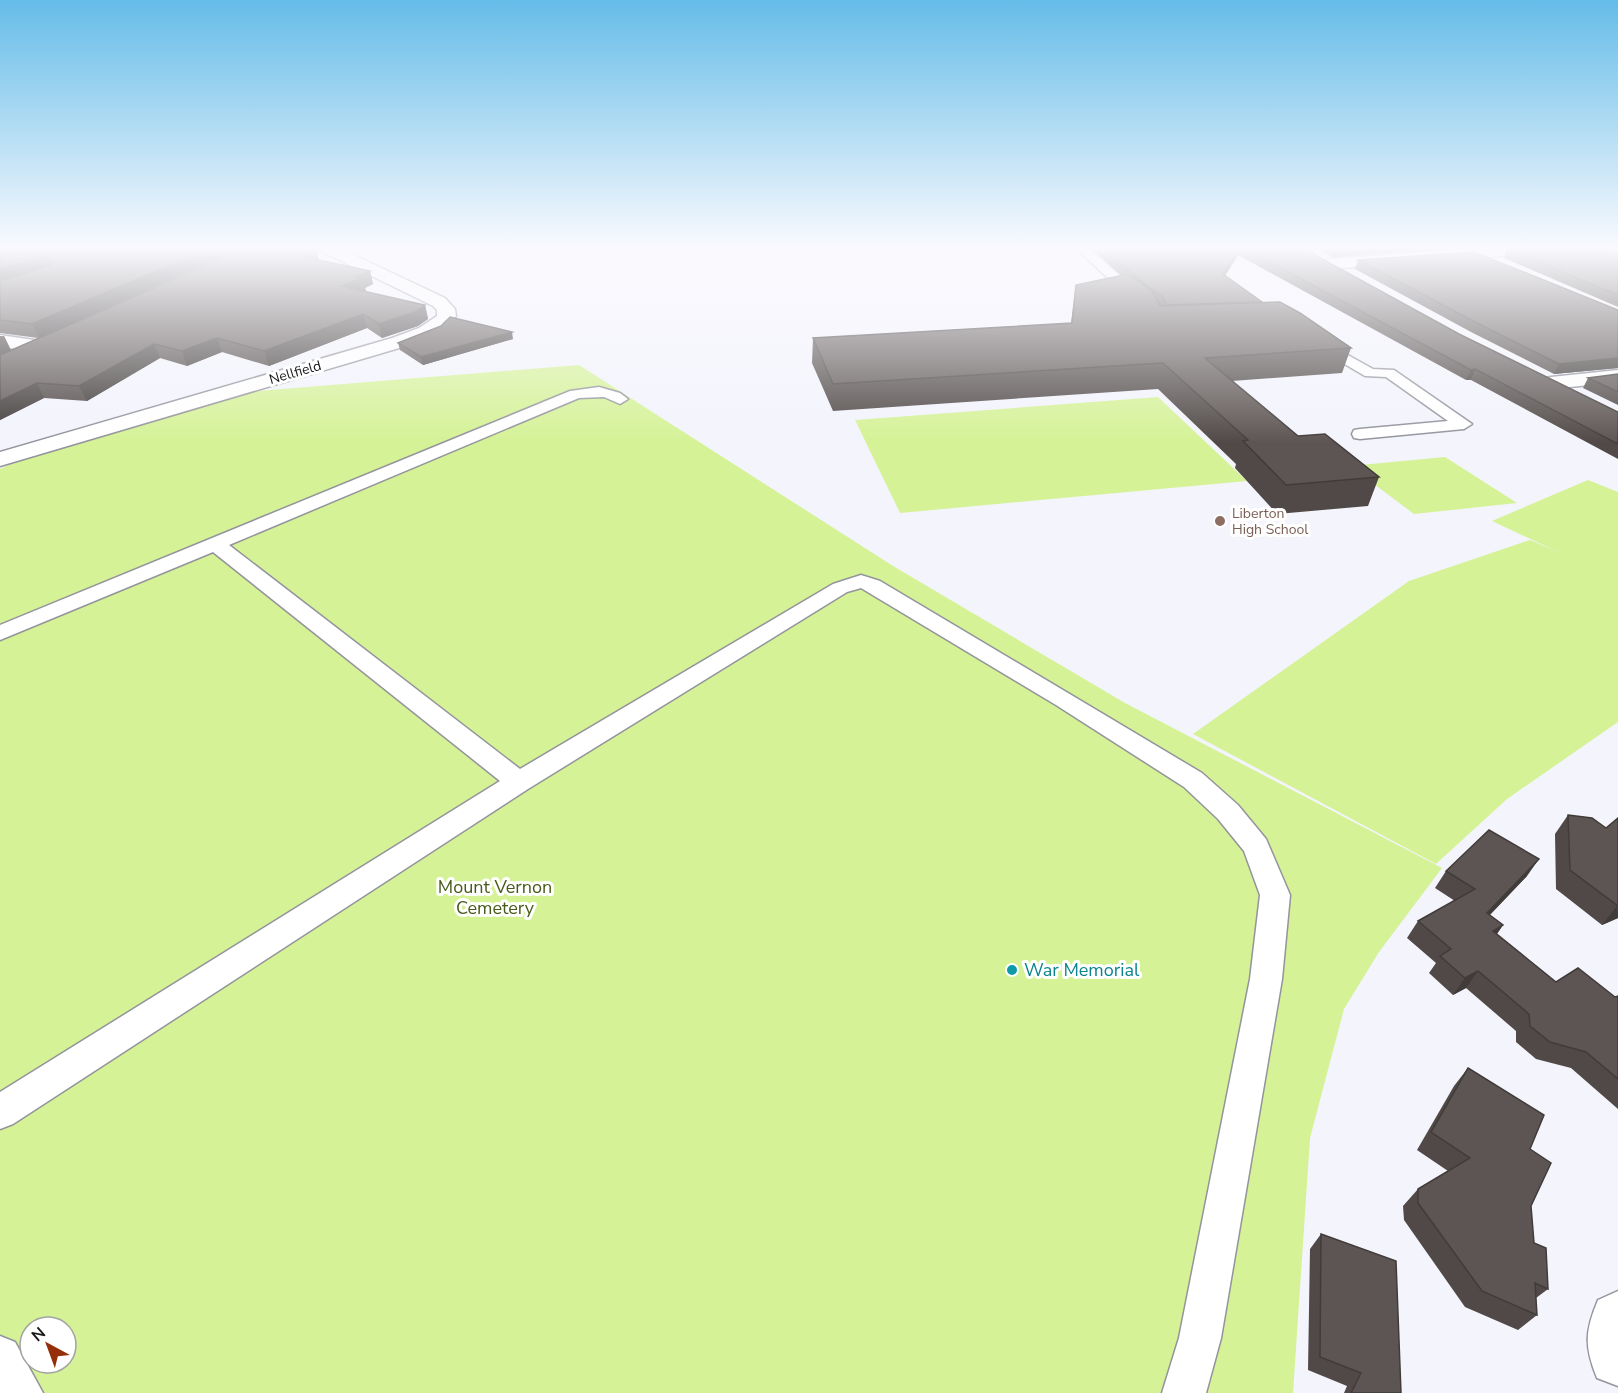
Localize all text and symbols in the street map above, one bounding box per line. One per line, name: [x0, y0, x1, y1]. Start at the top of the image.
street label: Nellfield: [267, 356, 323, 389]
place label: Liberton High School: [1232, 504, 1309, 539]
marker: Liberton High School: [1213, 514, 1227, 528]
park label: Mount Vernon Cemetery: [438, 875, 552, 920]
place label: War Memorial: [1024, 958, 1140, 982]
marker: War Memorial: [1005, 963, 1019, 977]
north arrow: [18, 1315, 78, 1375]
text: N: [27, 1322, 51, 1347]

